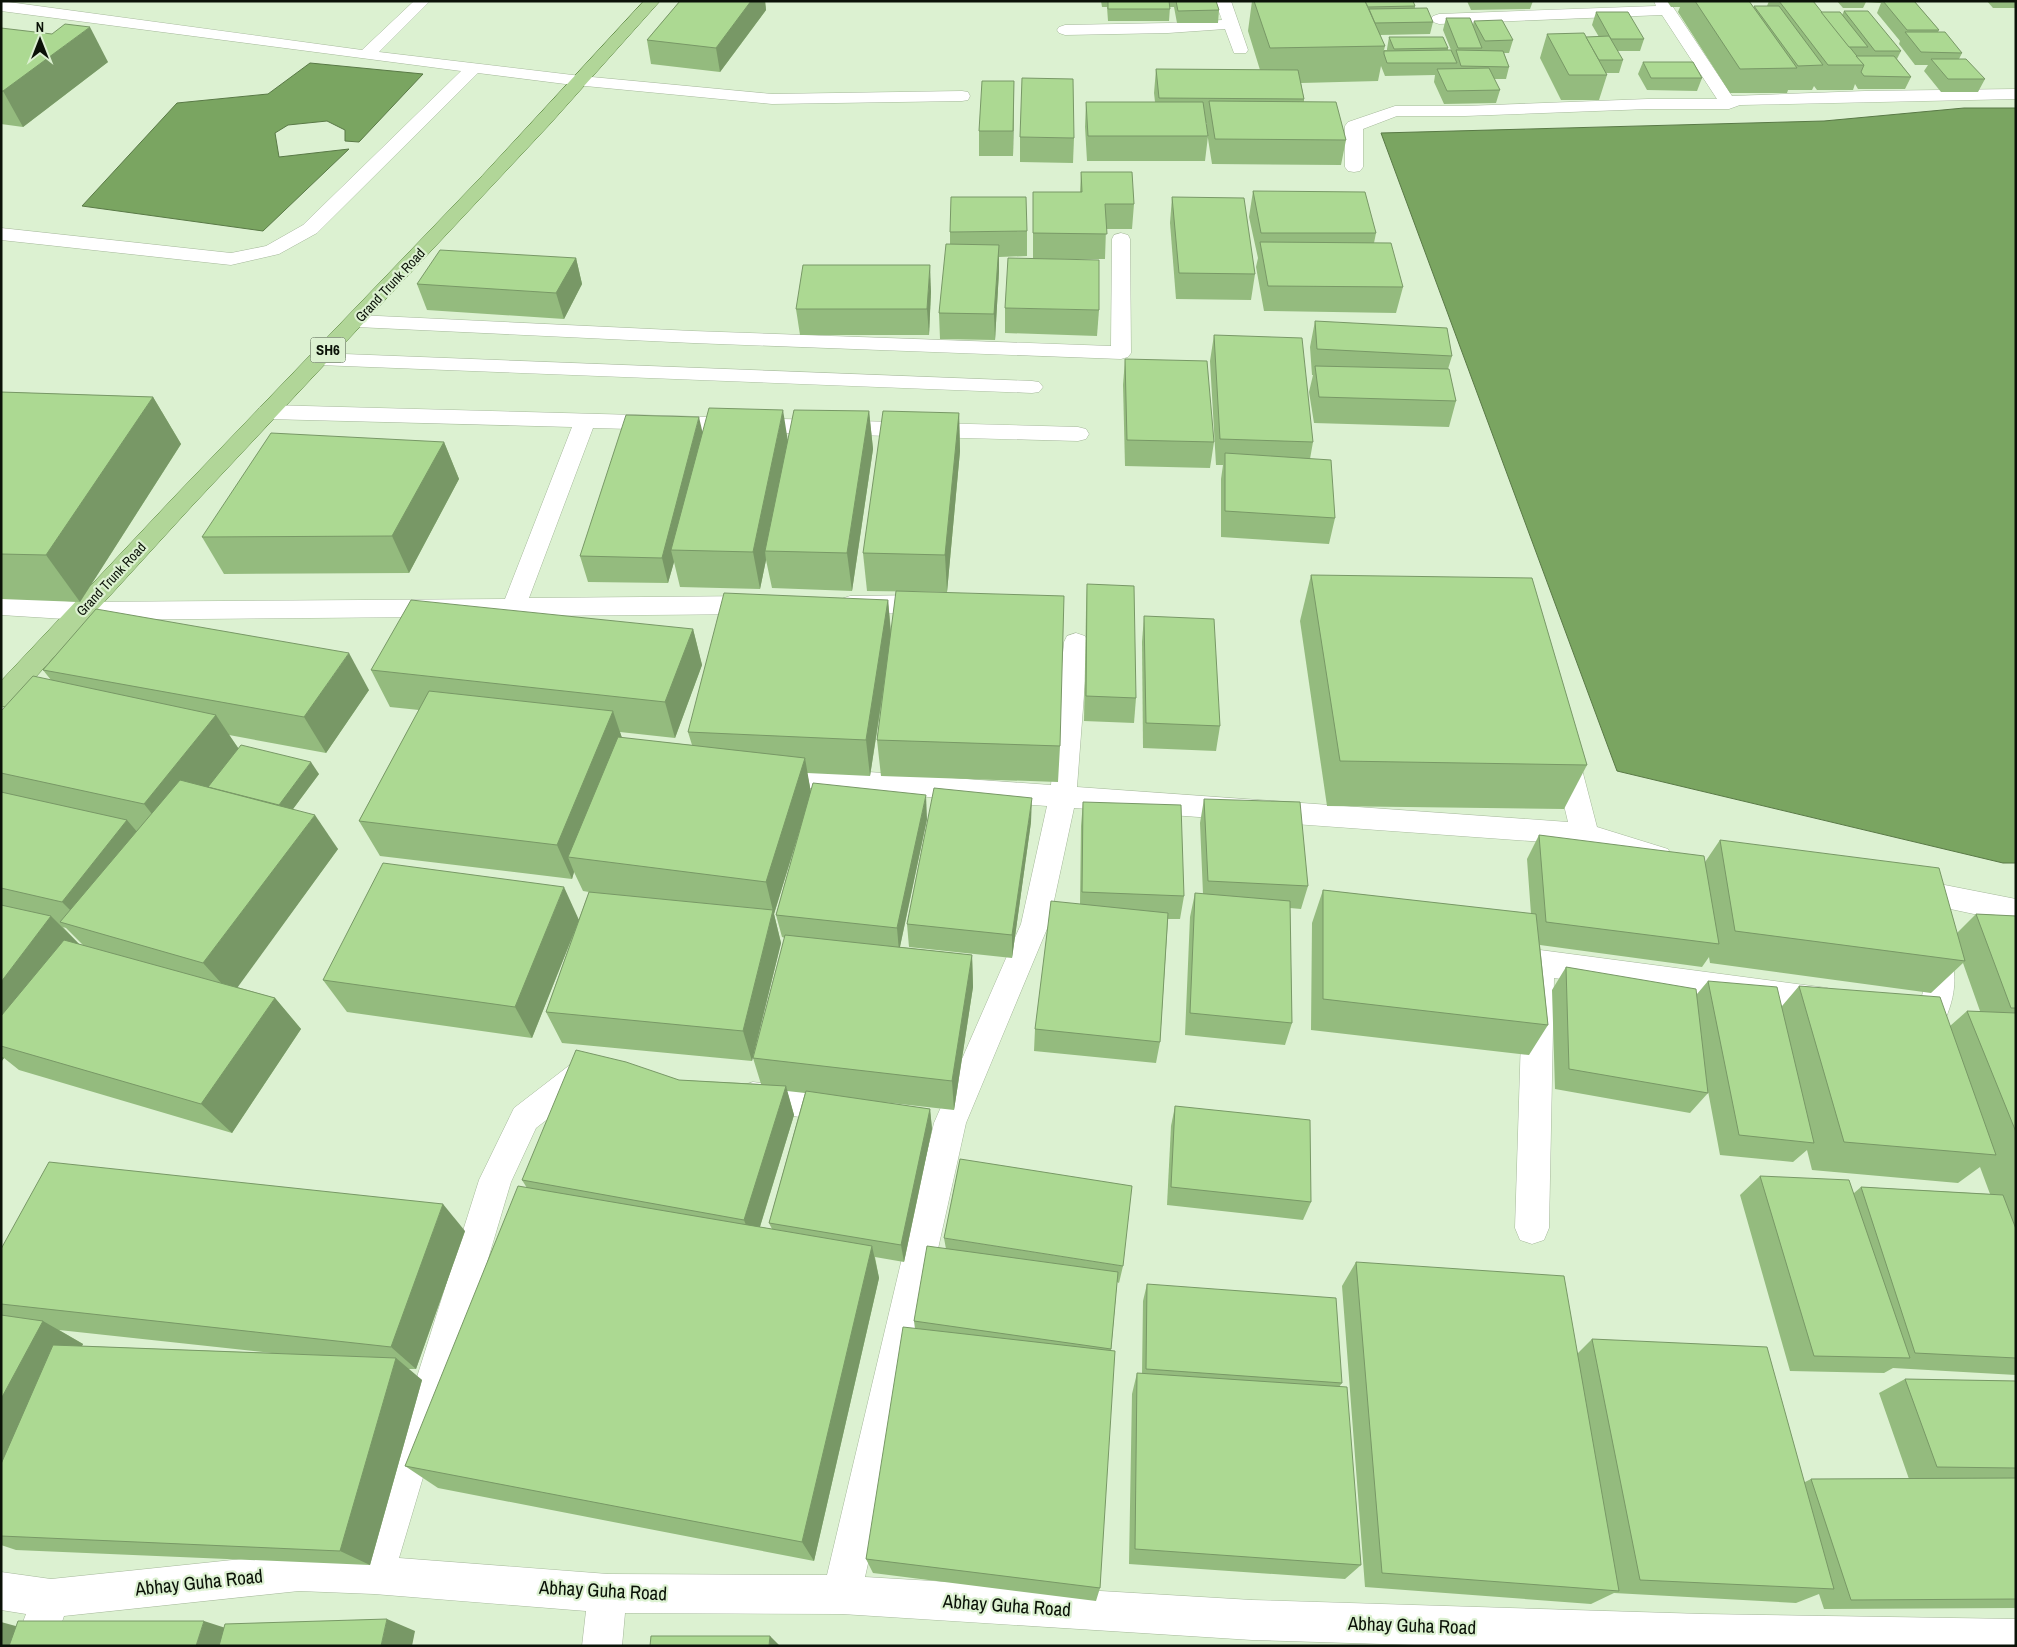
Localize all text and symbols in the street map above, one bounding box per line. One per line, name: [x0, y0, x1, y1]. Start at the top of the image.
north arrow: [15, 15, 65, 65]
text: N: [36, 18, 44, 36]
street label: Grand Trunk Road: [351, 244, 429, 326]
road number: SH6: [310, 338, 346, 362]
street label: Grand Trunk Road: [72, 538, 150, 620]
street label: Abhay Guha Road: [133, 1562, 264, 1602]
street label: Abhay Guha Road: [537, 1574, 668, 1606]
street label: Abhay Guha Road: [941, 1587, 1072, 1622]
street label: Abhay Guha Road: [1346, 1610, 1477, 1640]

